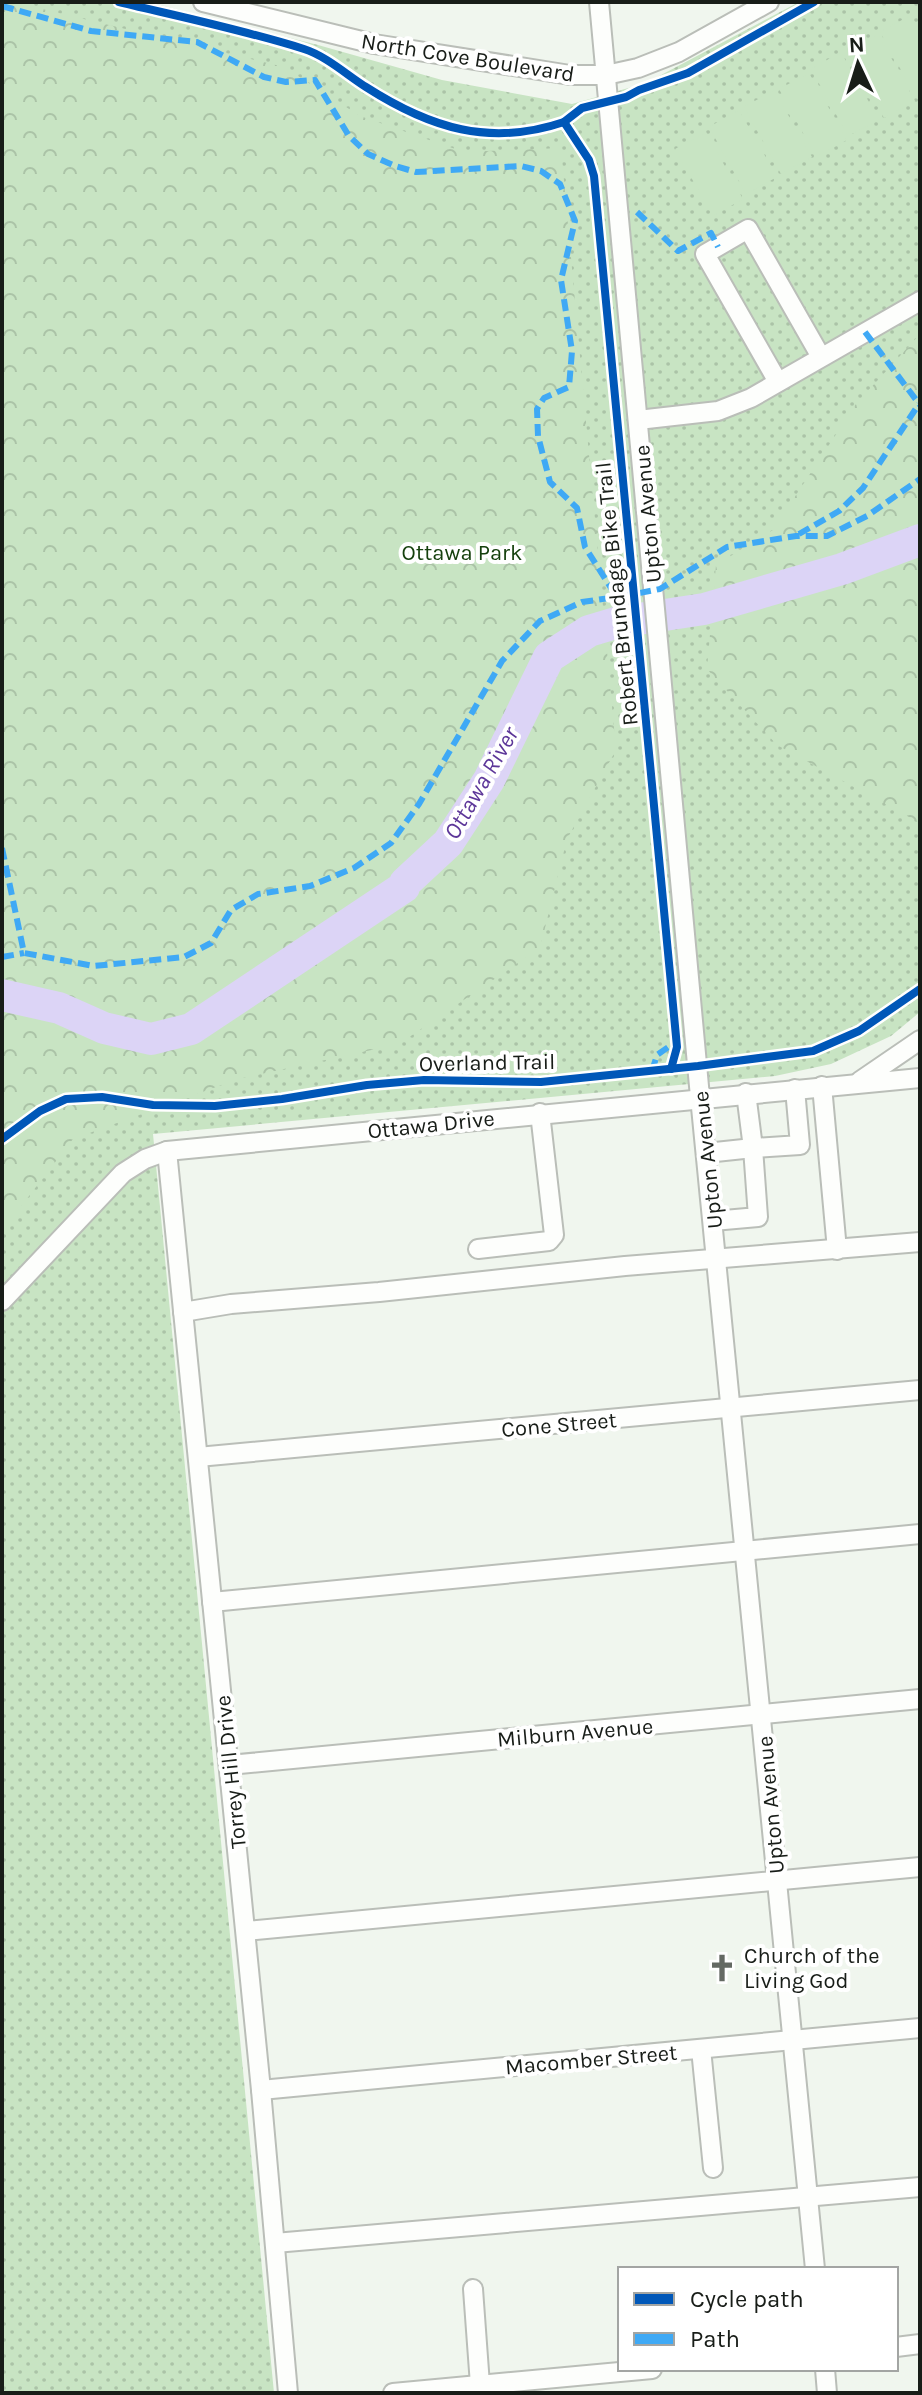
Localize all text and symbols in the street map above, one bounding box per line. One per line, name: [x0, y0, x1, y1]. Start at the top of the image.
north arrow: [818, 24, 898, 104]
street label: North Cove Boulevard: [359, 28, 576, 88]
text: N: [848, 32, 865, 59]
street label: Upton Avenue: [629, 444, 667, 584]
street label: Robert Brundage Bike Trail: [590, 461, 644, 727]
park label: Ottawa Park: [402, 540, 522, 566]
water label: Ottawa River: [438, 721, 525, 844]
street label: Overland Trail: [419, 1049, 555, 1077]
street label: Upton Avenue: [688, 1090, 728, 1230]
street label: Ottawa Drive: [366, 1105, 496, 1145]
street label: Cone Street: [500, 1407, 618, 1443]
street label: Torrey Hill Drive: [210, 1694, 252, 1850]
street label: Milburn Avenue: [496, 1713, 654, 1753]
street label: Upton Avenue: [752, 1735, 790, 1875]
place label: Church of the Living God: [744, 1943, 880, 1994]
church icon: Church of the Living God: [707, 1953, 737, 1983]
street label: Macomber Street: [504, 2040, 678, 2080]
legend: [618, 2267, 898, 2371]
text: Cycle path: [690, 2285, 804, 2313]
text: Path: [690, 2325, 740, 2353]

